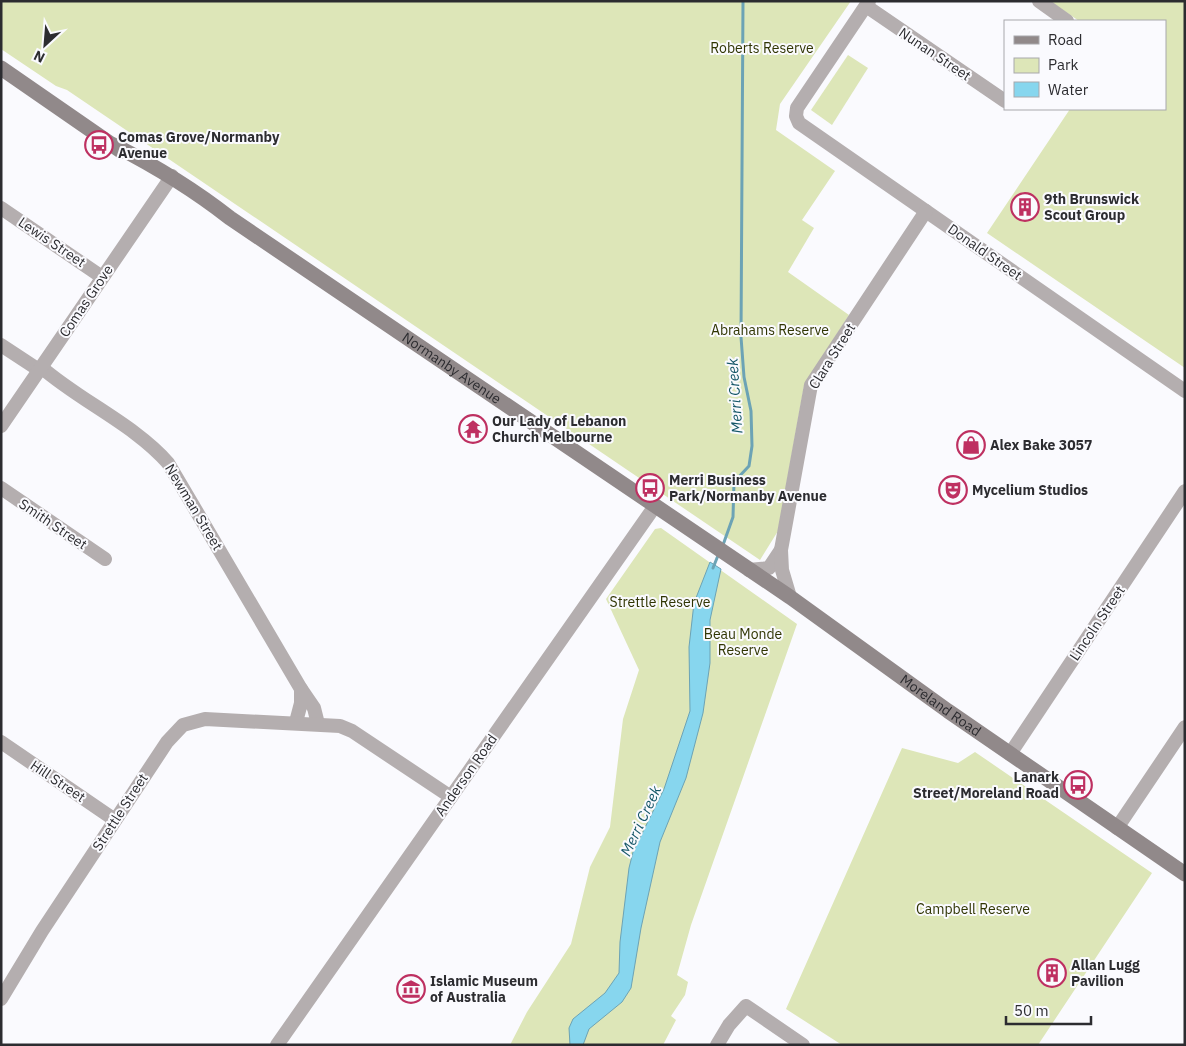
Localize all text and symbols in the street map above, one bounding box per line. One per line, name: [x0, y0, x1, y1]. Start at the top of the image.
north arrow: [20, 20, 70, 70]
legend: [1004, 20, 1166, 110]
street label: Nunan Street: [896, 23, 974, 85]
text: Road: [1048, 30, 1083, 49]
park label: Roberts Reserve: [710, 39, 814, 57]
text: N: [31, 46, 48, 67]
text: Park: [1048, 55, 1078, 74]
text: Water: [1048, 80, 1089, 99]
place label: Comas Grove/Normanby Avenue: [118, 128, 280, 162]
bus stop icon: Comas Grove/Normanby Avenue: [84, 130, 114, 160]
place label: 9th Brunswick Scout Group: [1044, 190, 1140, 224]
building icon: 9th Brunswick Scout Group: [1010, 192, 1040, 222]
street label: Lewis Street: [15, 213, 89, 271]
street label: Donald Street: [944, 220, 1026, 284]
street label: Comas Grove: [55, 261, 117, 341]
street label: Clara Street: [805, 320, 859, 392]
park label: Abrahams Reserve: [711, 321, 829, 339]
street label: Normanby Avenue: [399, 328, 505, 408]
water label: Merri Creek: [722, 358, 747, 434]
place label: Our Lady of Lebanon Church Melbourne: [492, 412, 626, 446]
temple icon: Our Lady of Lebanon Church Melbourne: [458, 414, 488, 444]
shop icon: Alex Bake 3057: [956, 430, 986, 460]
place label: Alex Bake 3057: [990, 436, 1092, 454]
street label: Newman Street: [161, 461, 227, 554]
place label: Merri Business Park/Normanby Avenue: [669, 471, 827, 505]
bus stop icon: Merri Business Park/Normanby Avenue: [635, 473, 665, 503]
theatre icon: Mycelium Studios: [938, 475, 968, 505]
place label: Mycelium Studios: [972, 481, 1088, 499]
street label: Smith Street: [15, 495, 91, 553]
street label: Lincoln Street: [1065, 582, 1129, 664]
park label: Strettle Reserve: [610, 593, 711, 611]
park label: Beau Monde Reserve: [704, 625, 783, 659]
street label: Moreland Road: [897, 671, 985, 740]
street label: Anderson Road: [431, 731, 501, 819]
street label: Hill Street: [27, 756, 89, 806]
place label: Lanark Street/Moreland Road: [913, 768, 1060, 802]
street label: Strettle Street: [88, 770, 152, 854]
bus stop icon: Lanark Street/Moreland Road: [1063, 770, 1093, 800]
water label: Merri Creek: [616, 782, 665, 859]
park label: Campbell Reserve: [916, 900, 1030, 918]
place label: Allan Lugg Pavilion: [1071, 956, 1140, 990]
building icon: Allan Lugg Pavilion: [1037, 958, 1067, 988]
place label: Islamic Museum of Australia: [430, 972, 538, 1006]
museum icon: Islamic Museum of Australia: [396, 974, 426, 1004]
scale bar: [1006, 994, 1091, 1026]
text: 50 m: [1014, 1001, 1049, 1020]

